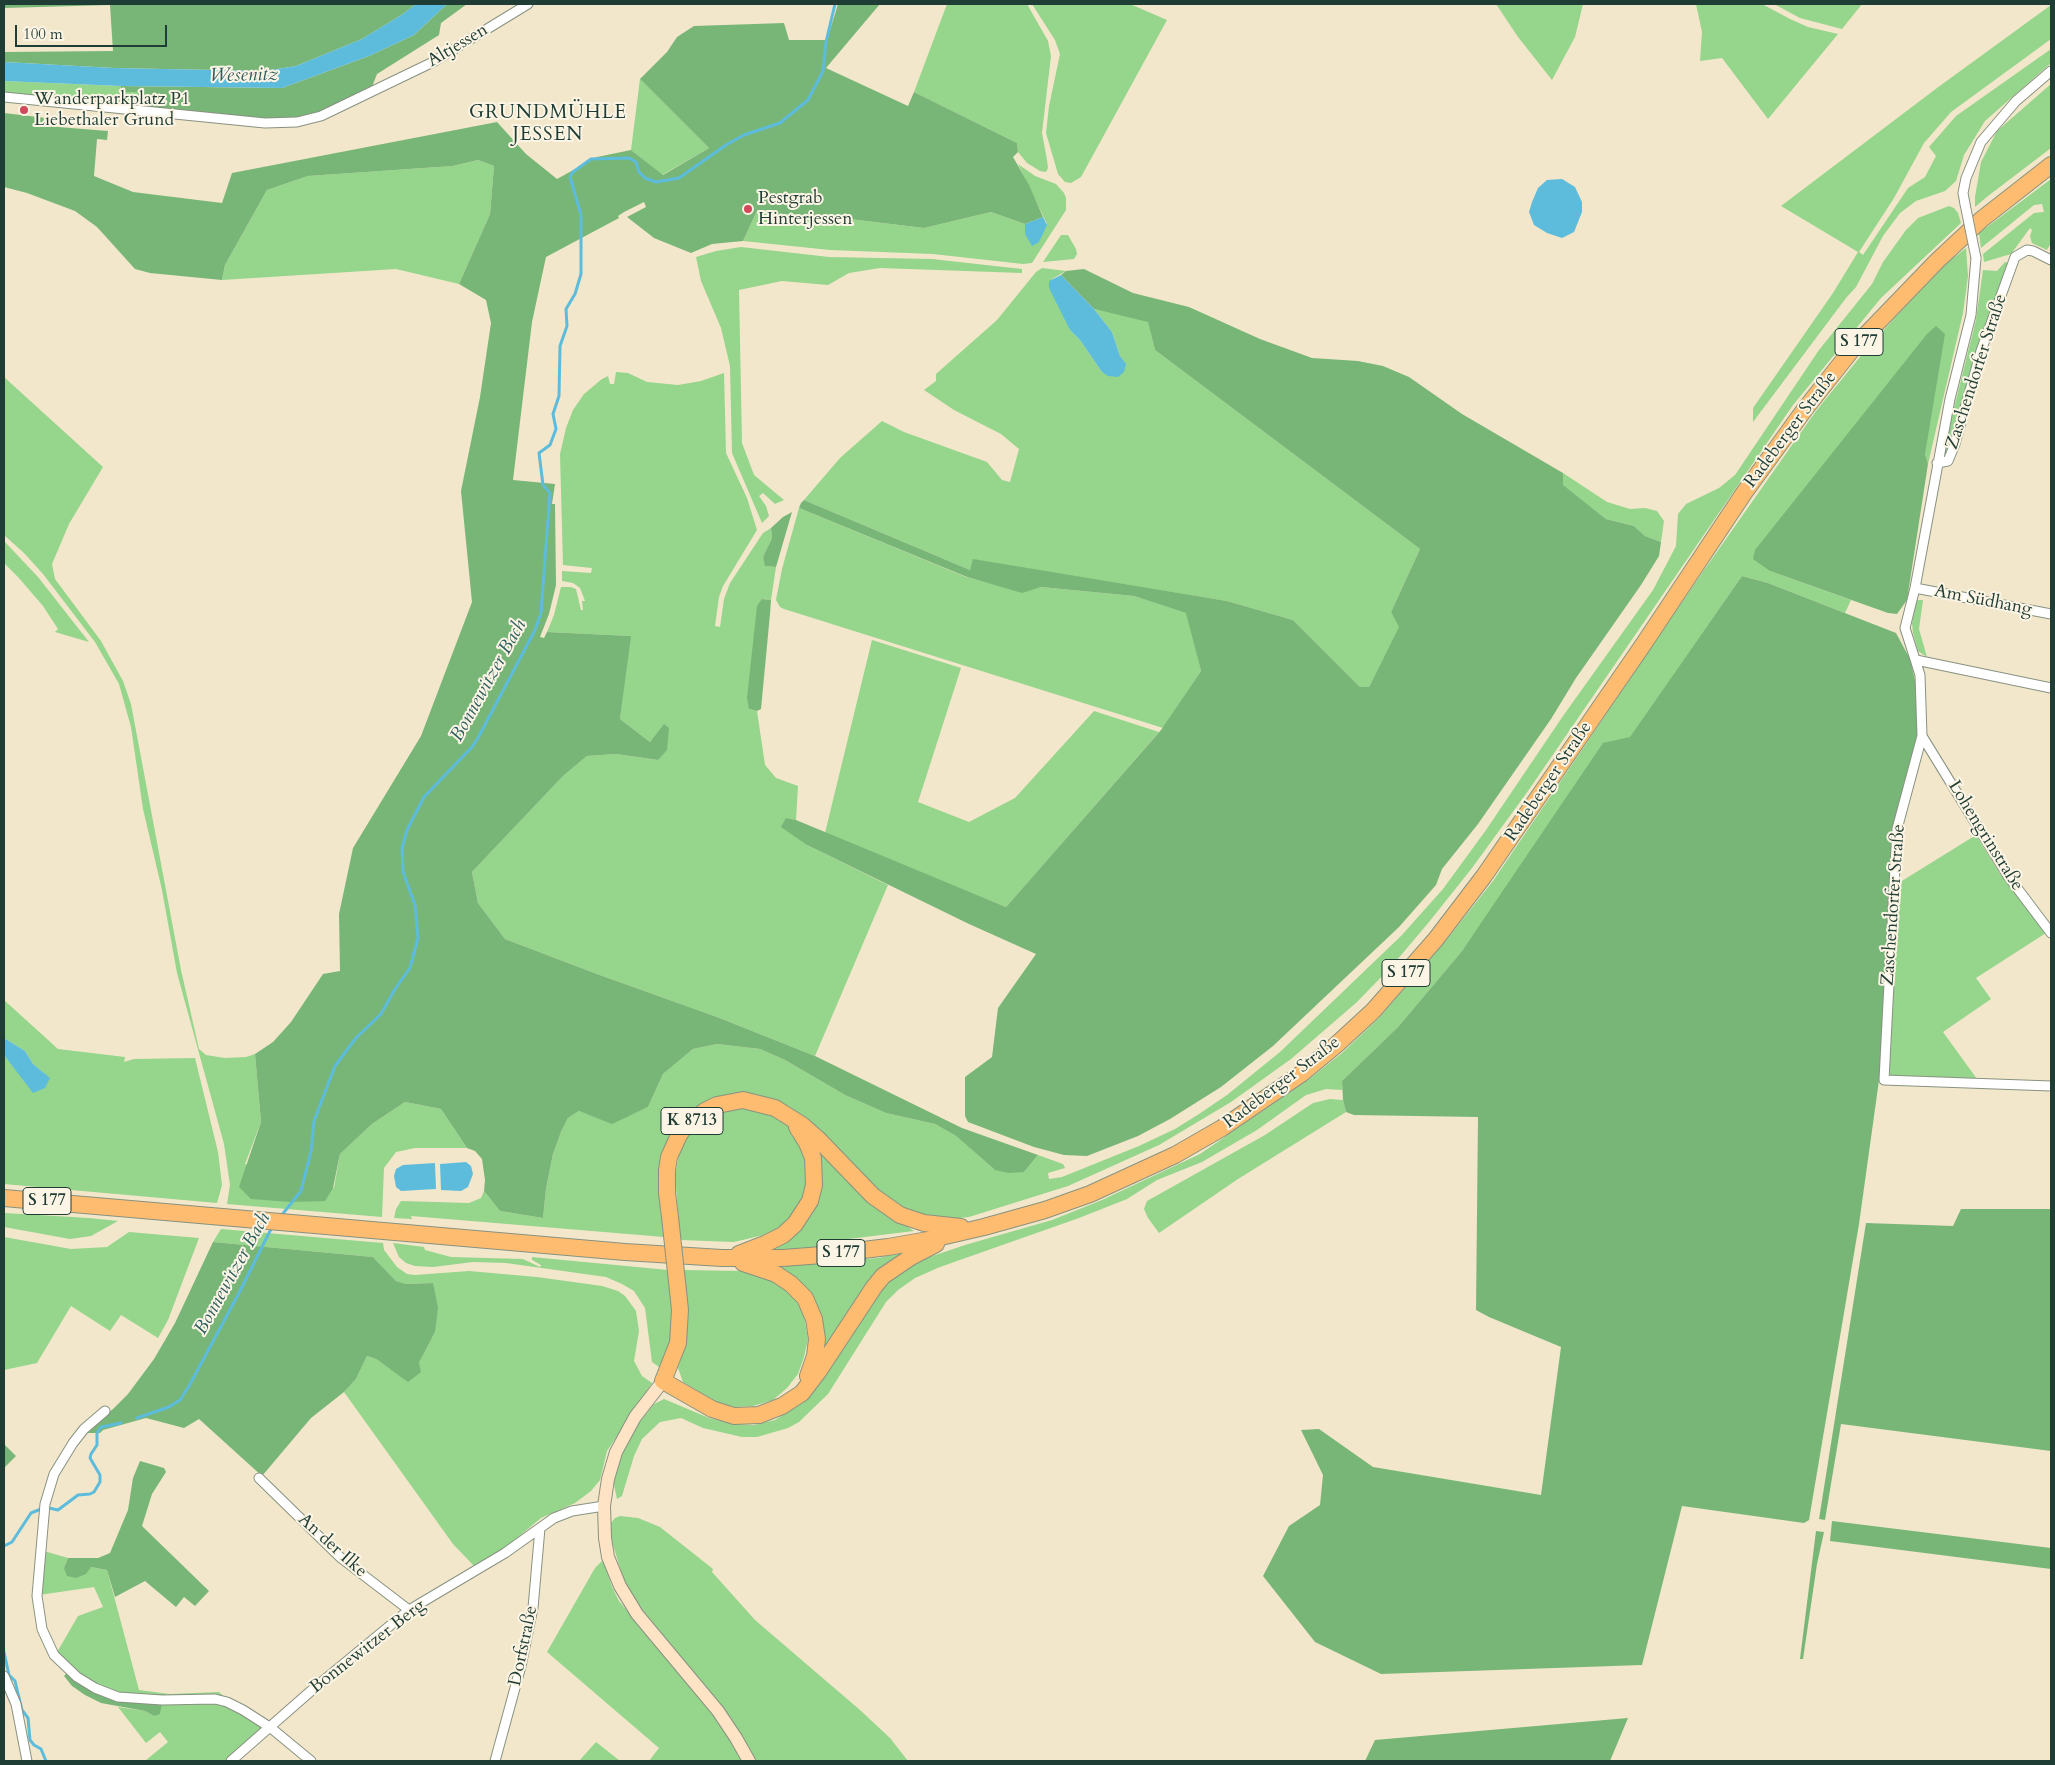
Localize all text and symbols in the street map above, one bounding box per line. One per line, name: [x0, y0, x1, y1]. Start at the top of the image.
scale bar: [18, 15, 170, 47]
street label: Altjessen: [424, 20, 492, 72]
text: 100 m: [23, 24, 63, 44]
water label: Wesenitz: [210, 64, 278, 88]
place label: Wanderparkplatz P1 Liebethaler Grund: [34, 89, 190, 132]
district label: GRUNDMÜHLE JESSEN: [468, 103, 628, 147]
marker: Wanderparkplatz P1 Liebethaler Grund: [18, 104, 30, 116]
place label: Pestgrab Hinterjessen: [758, 188, 852, 230]
marker: Pestgrab Hinterjessen: [742, 203, 754, 215]
street label: Zaschendorfer Straße: [1942, 292, 2012, 452]
road number: S 177: [1835, 328, 1883, 356]
street label: Radeberger Straße: [1740, 368, 1842, 492]
street label: Am Südhang: [1932, 581, 2034, 621]
water label: Bonnewitzer Bach: [446, 616, 532, 746]
street label: Radeberger Straße: [1501, 718, 1597, 846]
street label: Lohengrinstraße: [1943, 777, 2027, 895]
street label: Zaschendorfer Straße: [1878, 823, 1910, 987]
road number: S 177: [1382, 960, 1430, 986]
street label: Radeberger Straße: [1220, 1032, 1344, 1134]
road number: K 8713: [661, 1108, 723, 1134]
road number: S 177: [23, 1188, 71, 1214]
water label: Bonnewitzer Bach: [190, 1209, 276, 1339]
road number: S 177: [817, 1240, 865, 1266]
street label: An der Ilke: [293, 1509, 371, 1583]
street label: Bonnewitzer Berg: [306, 1595, 430, 1699]
street label: Dorfstraße: [505, 1604, 543, 1688]

